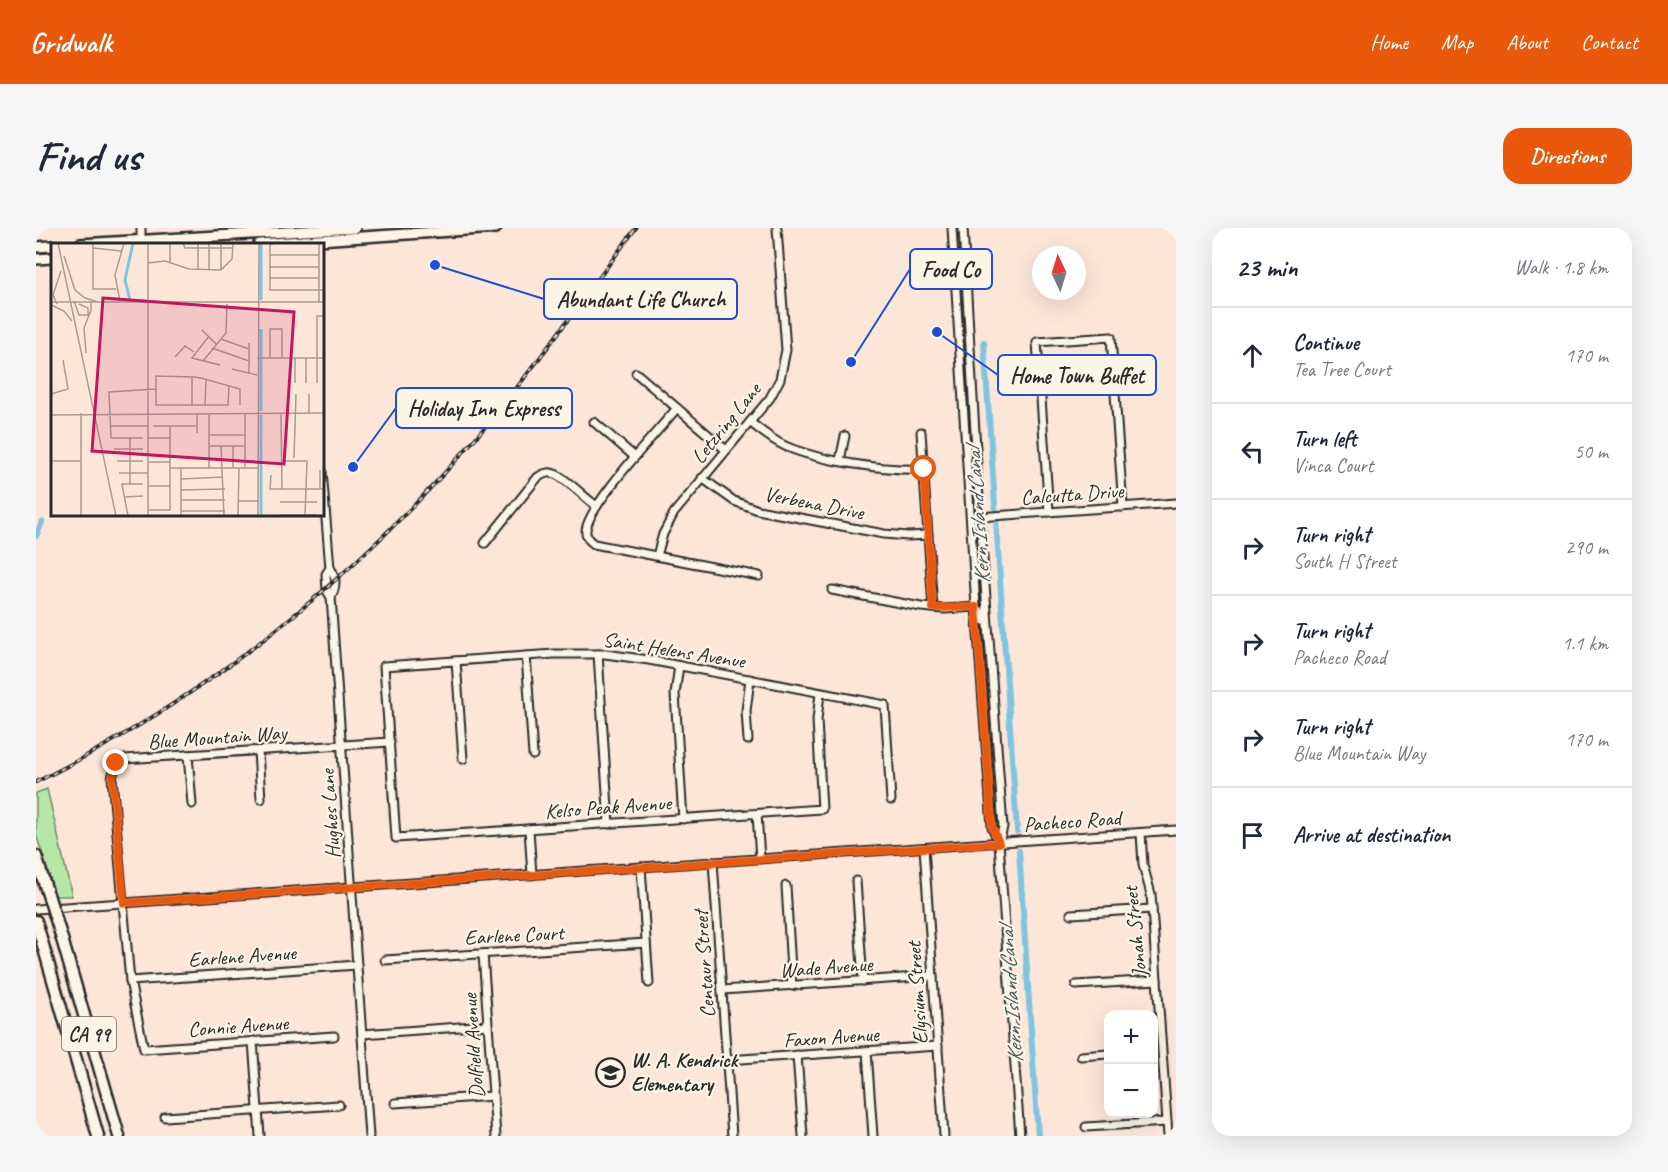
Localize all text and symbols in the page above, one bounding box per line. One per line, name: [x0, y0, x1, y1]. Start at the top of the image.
text: Gridwalk: [30, 25, 112, 60]
text: Home: [1370, 29, 1408, 55]
text: Map: [1441, 29, 1473, 55]
text: About: [1506, 29, 1548, 55]
text: Contact: [1581, 29, 1638, 55]
button: Directions: [1503, 128, 1632, 184]
text: Find us: [36, 130, 141, 183]
inset map: [51, 243, 324, 516]
north arrow: [1032, 246, 1086, 300]
callout: Food Co: [910, 249, 992, 289]
text: 23 min: [1236, 251, 1298, 284]
text: Walk · 1.8 km: [1514, 255, 1608, 280]
text: Food Co: [922, 256, 982, 284]
callout: Abundant Life Church: [544, 279, 737, 319]
text: Abundant Life Church: [557, 286, 727, 314]
text: Continue: [1293, 329, 1359, 357]
icon: ahead: [1236, 339, 1269, 372]
text: 170 m: [1565, 343, 1608, 368]
callout: Home Town Buffet: [998, 355, 1156, 395]
text: Tea Tree Court: [1293, 357, 1391, 382]
text: Home Town Buffet: [1010, 362, 1147, 390]
street label: Letzring Lane: [685, 376, 768, 469]
callout: Holiday Inn Express: [396, 388, 572, 428]
text: Holiday Inn Express: [408, 395, 563, 423]
text: Turn left: [1293, 425, 1357, 453]
icon: left: [1236, 435, 1269, 468]
text: 50 m: [1574, 439, 1608, 464]
water label: Kern Island Canal: [959, 440, 997, 585]
text: Vinca Court: [1293, 453, 1373, 478]
route start: [910, 455, 936, 481]
street label: Calcutta Drive: [1020, 477, 1125, 511]
street label: Verbena Drive: [762, 481, 867, 526]
text: Turn right: [1293, 521, 1370, 549]
icon: right: [1236, 531, 1269, 564]
text: 290 m: [1565, 535, 1608, 560]
text: South H Street: [1293, 549, 1396, 574]
text: Turn right: [1293, 617, 1370, 645]
street label: Saint Helens Avenue: [601, 626, 749, 674]
icon: right: [1236, 627, 1269, 660]
text: 1.1 km: [1562, 631, 1608, 656]
text: Pacheco Road: [1293, 645, 1386, 670]
text: Turn right: [1293, 713, 1370, 741]
street label: Blue Mountain Way: [147, 719, 289, 755]
icon: right: [1236, 723, 1269, 756]
text: 170 m: [1565, 727, 1608, 752]
text: Blue Mountain Way: [1293, 741, 1425, 766]
route end: [102, 749, 128, 775]
street label: Hughes Lane: [314, 766, 346, 860]
street label: Kelso Peak Avenue: [544, 789, 674, 824]
street label: Pacheco Road: [1023, 804, 1125, 837]
icon: arrive: [1236, 819, 1269, 852]
text: Arrive at destination: [1293, 821, 1450, 849]
street label: Jonah Street: [1117, 883, 1153, 980]
street label: Centaur Street: [687, 906, 721, 1019]
street label: Earlene Court: [464, 919, 566, 951]
water label: Kern Island Canal: [992, 919, 1030, 1064]
street label: Earlene Avenue: [187, 939, 298, 973]
street label: Elysium Street: [900, 939, 934, 1045]
street label: Wade Avenue: [779, 951, 874, 983]
street label: Dolfield Avenue: [456, 992, 490, 1099]
street label: Connie Avenue: [187, 1009, 290, 1042]
map controls: [1104, 1010, 1158, 1118]
button: +: [1104, 1010, 1158, 1064]
road number: CA 99: [62, 1017, 116, 1051]
street label: Faxon Avenue: [783, 1021, 881, 1053]
place label: W. A. Kendrick Elementary: [631, 1047, 740, 1097]
school or university icon: W. A. Kendrick Elementary: [594, 1056, 626, 1088]
button: −: [1104, 1064, 1158, 1118]

